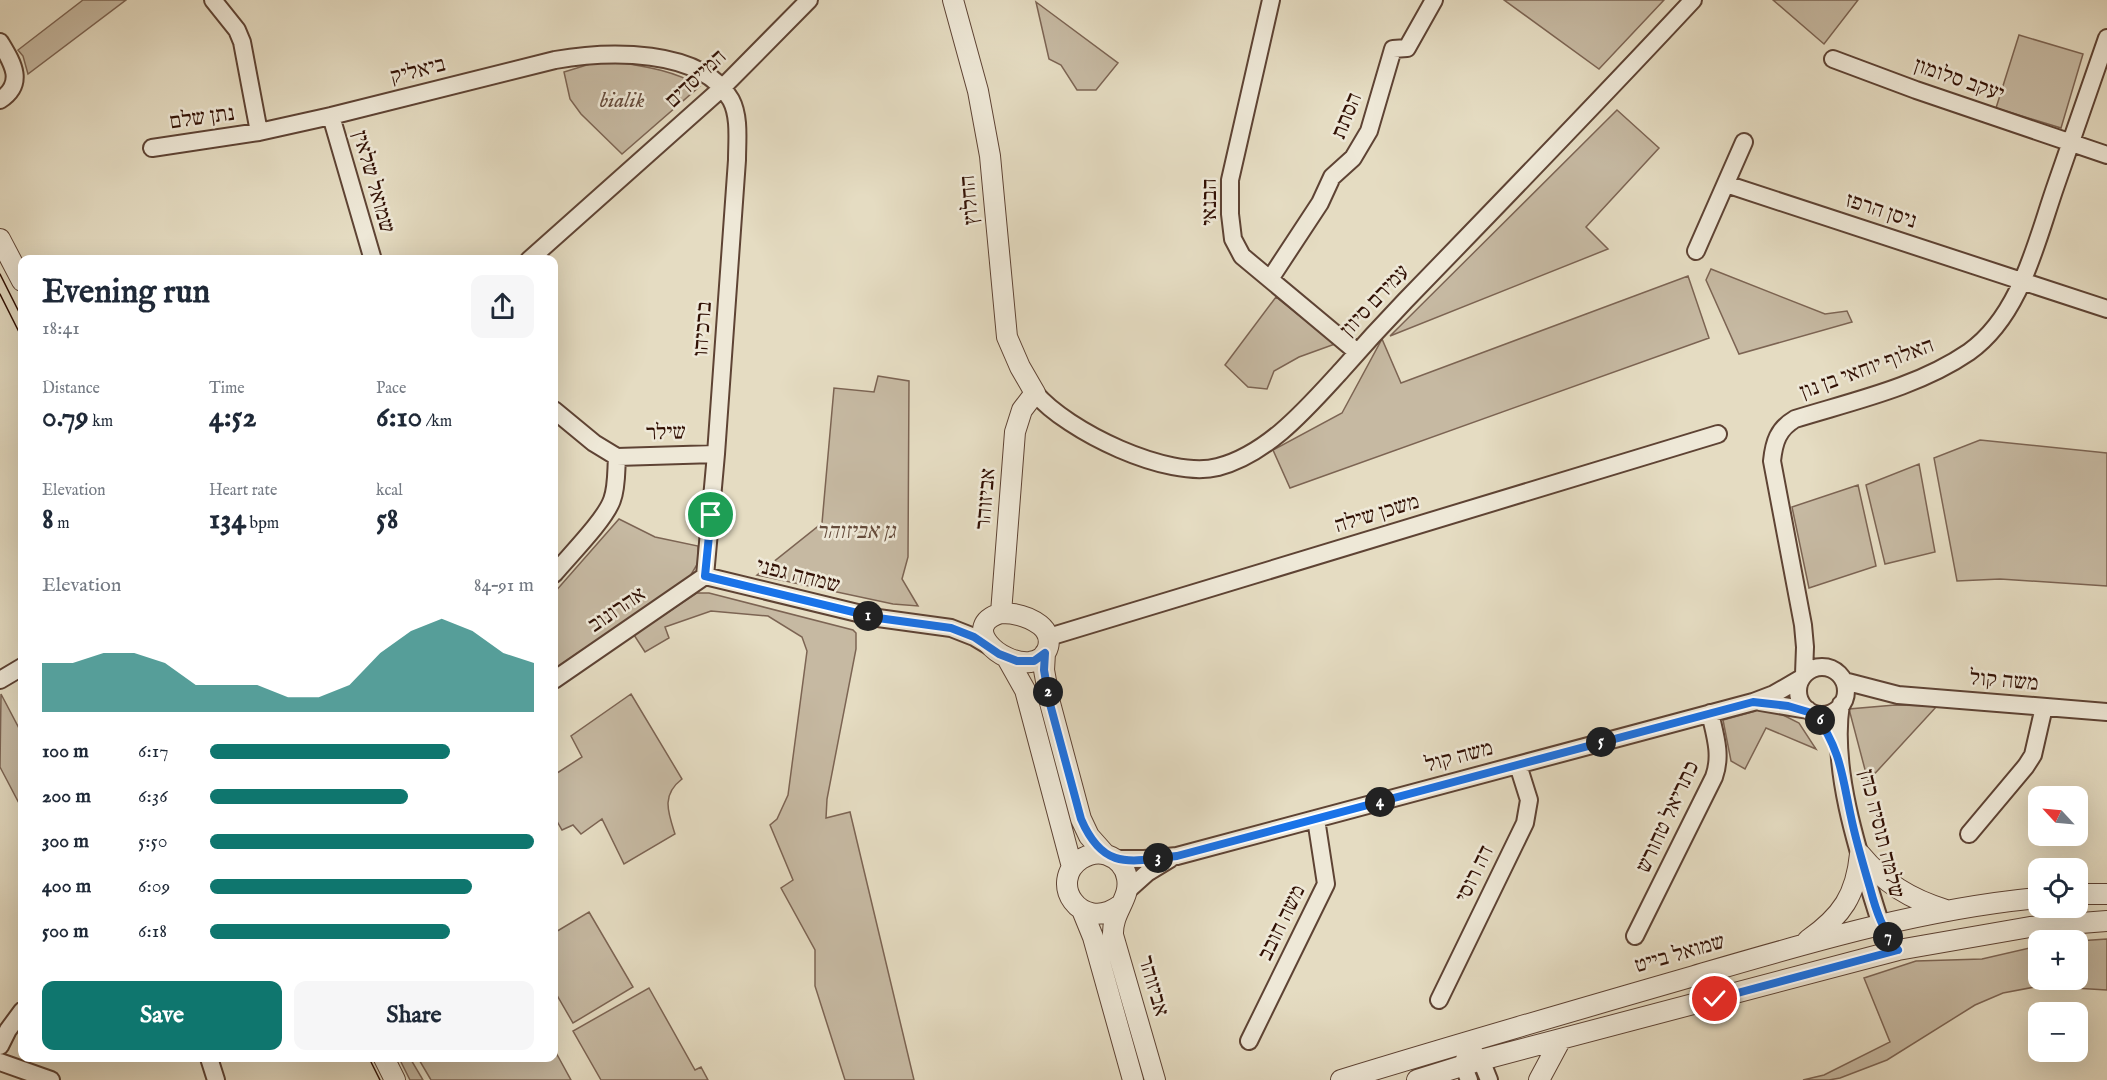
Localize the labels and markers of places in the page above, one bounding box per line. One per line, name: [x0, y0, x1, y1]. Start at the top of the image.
pin: [685, 489, 736, 540]
pin: 1: [853, 601, 883, 631]
pin: 2: [1033, 677, 1063, 707]
pin: 6: [1805, 705, 1835, 735]
pin: 5: [1586, 727, 1616, 757]
pin: 4: [1365, 787, 1395, 817]
pin: 3: [1143, 843, 1173, 873]
pin: 7: [1873, 922, 1903, 952]
pin: [1689, 973, 1740, 1024]

